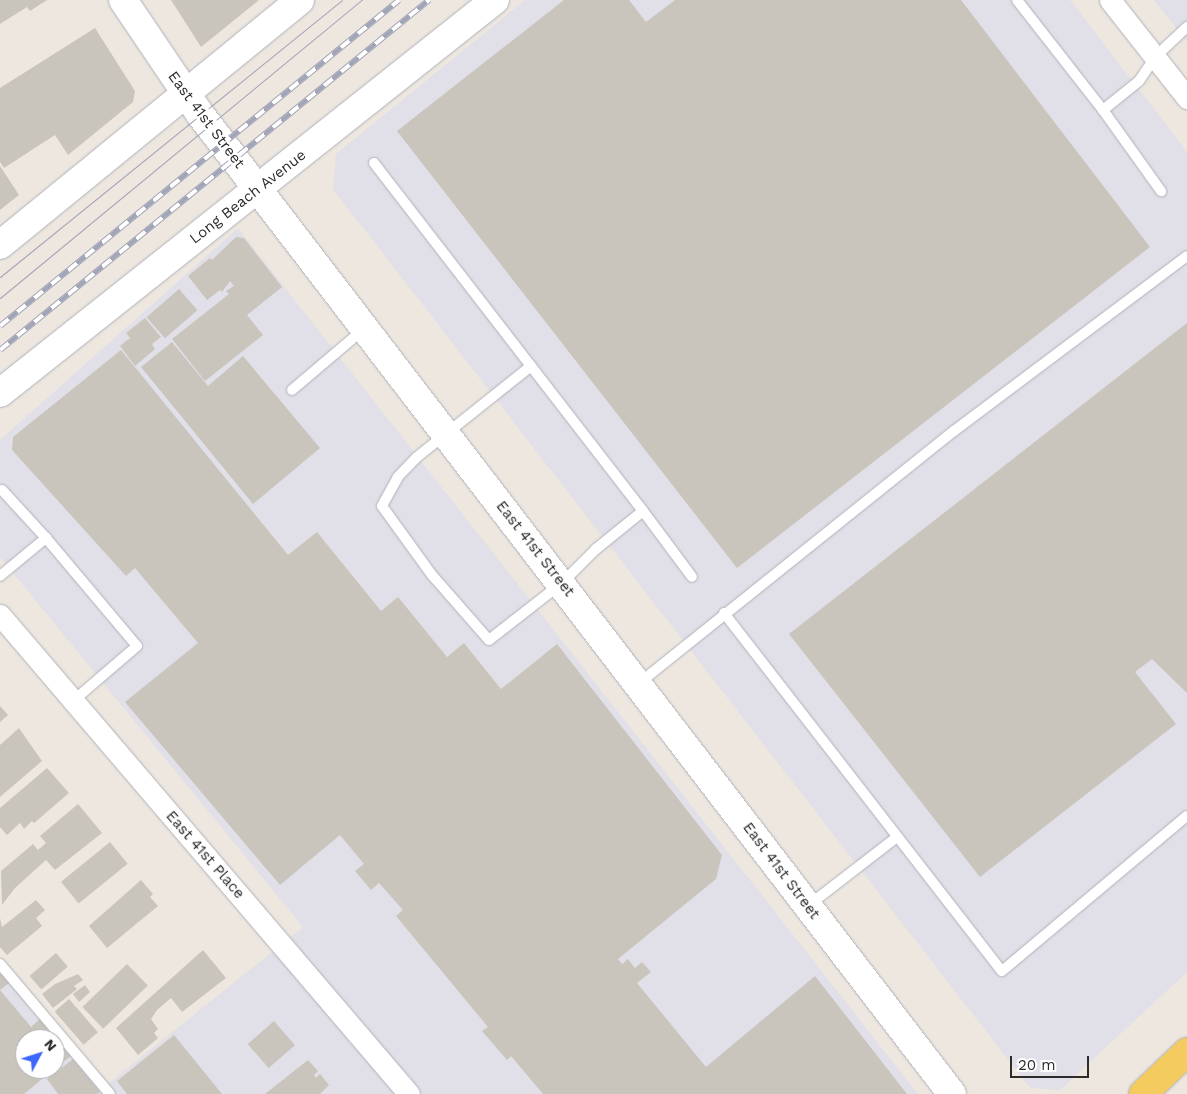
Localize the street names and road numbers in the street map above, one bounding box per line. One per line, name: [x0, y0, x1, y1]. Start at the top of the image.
street label: East 41st Street: [164, 68, 248, 172]
street label: Long Beach Avenue: [186, 146, 310, 248]
street label: East 41st Street: [492, 498, 578, 600]
street label: East 41st Place: [162, 807, 248, 903]
street label: East 41st Street: [739, 819, 823, 923]

